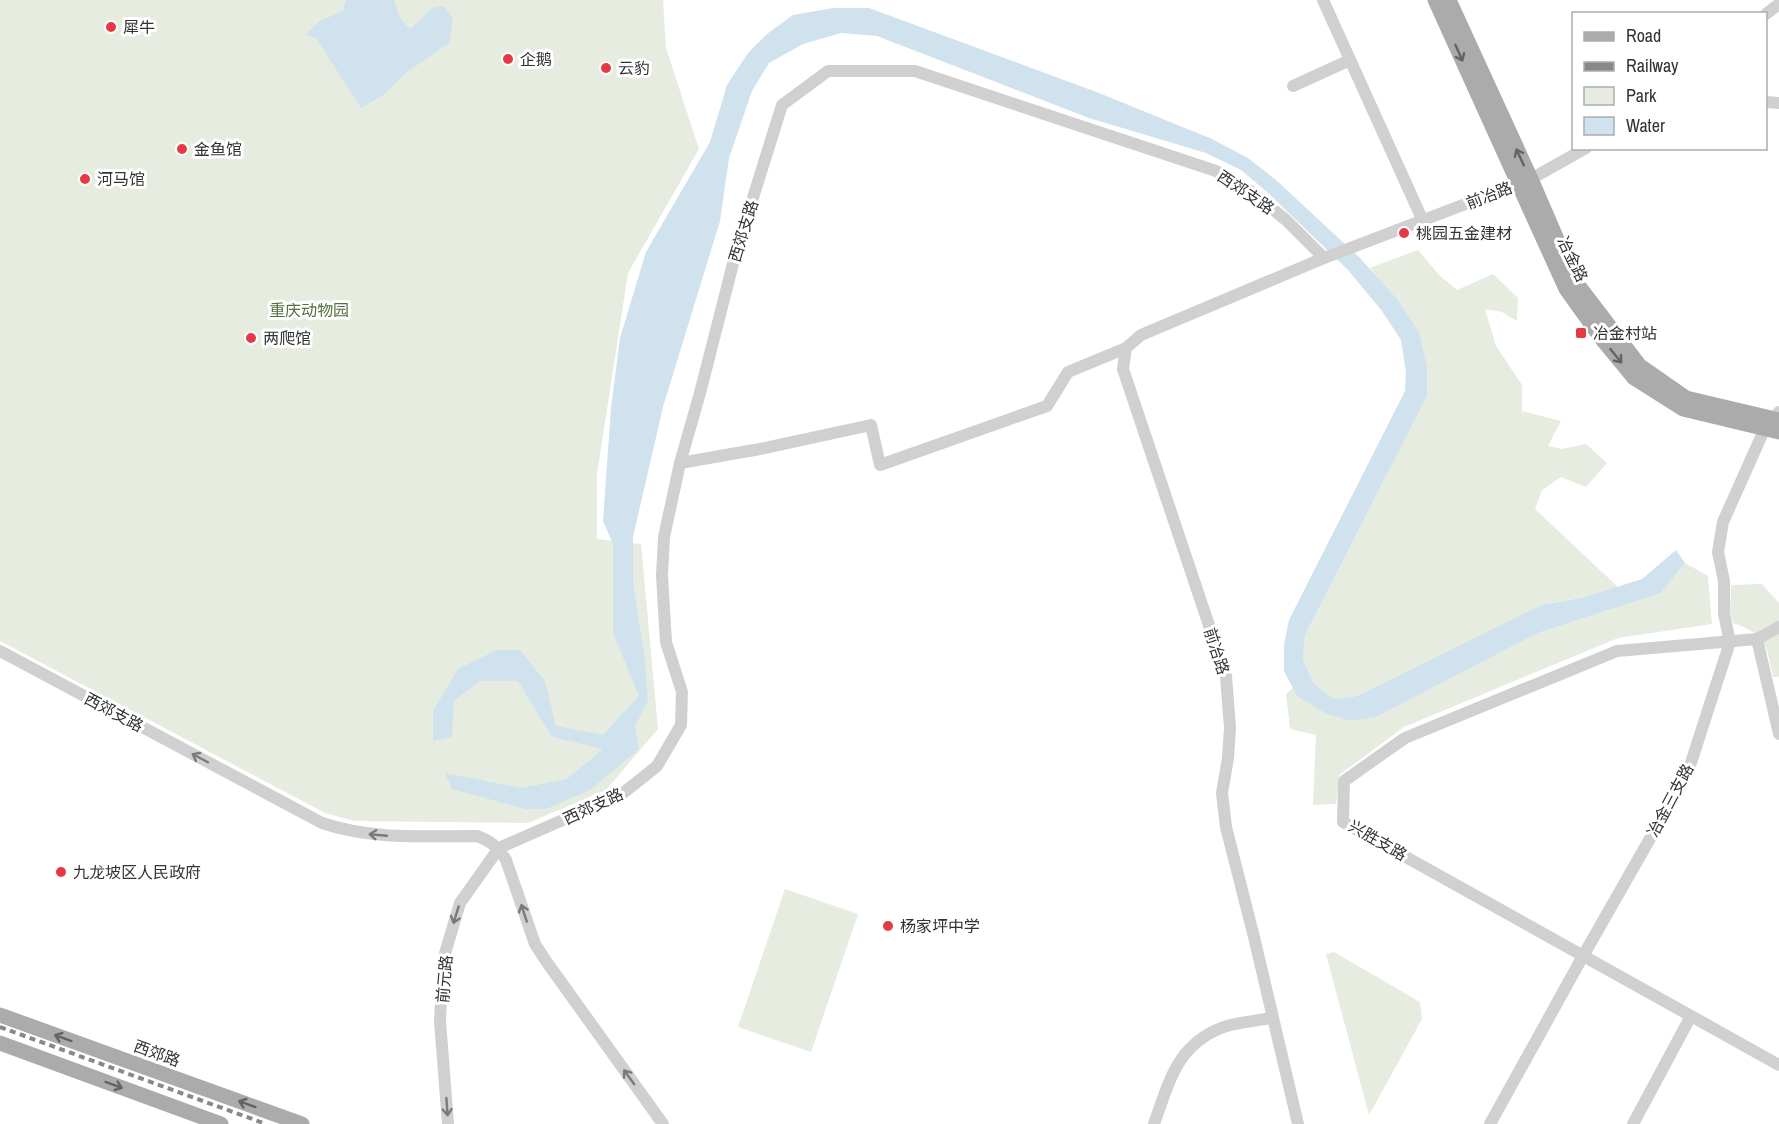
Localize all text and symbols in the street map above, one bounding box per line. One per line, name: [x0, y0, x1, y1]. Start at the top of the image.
legend: [1572, 12, 1767, 150]
place label: 犀牛: [123, 16, 155, 38]
marker: 犀牛: [104, 20, 118, 34]
text: Road: [1626, 23, 1661, 48]
one-way arrow: [1454, 44, 1466, 62]
place label: 企鹅: [520, 48, 552, 70]
marker: 企鹅: [501, 52, 515, 66]
text: Railway: [1626, 53, 1679, 78]
place label: 云豹: [618, 57, 650, 79]
marker: 云豹: [599, 61, 613, 75]
text: Park: [1626, 83, 1657, 108]
text: Water: [1626, 113, 1665, 138]
place label: 金鱼馆: [194, 138, 242, 160]
marker: 金鱼馆: [175, 142, 189, 156]
one-way arrow: [1514, 148, 1526, 166]
street label: 西郊支路: [1213, 165, 1279, 219]
place label: 河马馆: [97, 168, 145, 190]
marker: 河马馆: [78, 172, 92, 186]
street label: 前冶路: [1463, 176, 1515, 214]
street label: 西郊支路: [723, 197, 763, 265]
place label: 桃园五金建材: [1416, 222, 1512, 244]
marker: 桃园五金建材: [1397, 226, 1411, 240]
street label: 冶金路: [1553, 233, 1593, 285]
park label: 重庆动物园: [269, 299, 349, 321]
place label: 冶金村站: [1593, 322, 1657, 344]
marker: 冶金村站: [1574, 326, 1588, 340]
place label: 两爬馆: [263, 327, 311, 349]
marker: 两爬馆: [244, 331, 258, 345]
one-way arrow: [1609, 348, 1623, 363]
street label: 前冶路: [1199, 625, 1235, 677]
street label: 西郊支路: [81, 687, 147, 737]
one-way arrow: [192, 751, 210, 763]
street label: 冶金三支路: [1642, 760, 1698, 840]
street label: 西郊支路: [559, 783, 627, 829]
street label: 兴胜支路: [1345, 814, 1411, 866]
one-way arrow: [368, 829, 388, 840]
place label: 九龙坡区人民政府: [73, 861, 201, 883]
marker: 九龙坡区人民政府: [54, 865, 68, 879]
one-way arrow: [518, 904, 529, 923]
one-way arrow: [450, 905, 461, 924]
place label: 杨家坪中学: [900, 915, 980, 937]
marker: 杨家坪中学: [881, 919, 895, 933]
street label: 前元路: [431, 954, 457, 1004]
one-way arrow: [54, 1032, 73, 1043]
street label: 西郊路: [131, 1034, 183, 1072]
one-way arrow: [623, 1069, 635, 1085]
one-way arrow: [104, 1080, 123, 1091]
one-way arrow: [442, 1097, 453, 1117]
one-way arrow: [238, 1098, 257, 1109]

